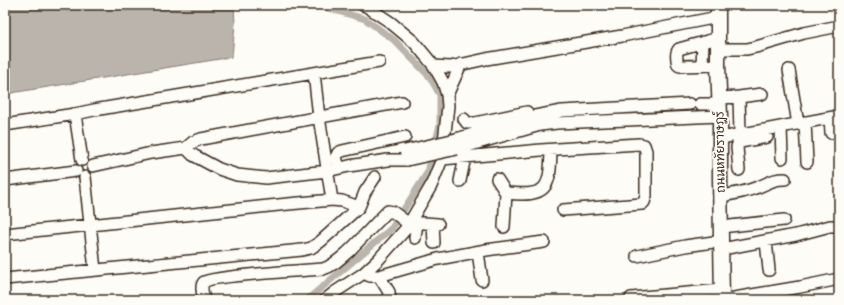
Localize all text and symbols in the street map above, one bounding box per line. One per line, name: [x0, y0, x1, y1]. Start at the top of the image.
street label: ถนนหทัยราษฎร์: [711, 110, 729, 193]

